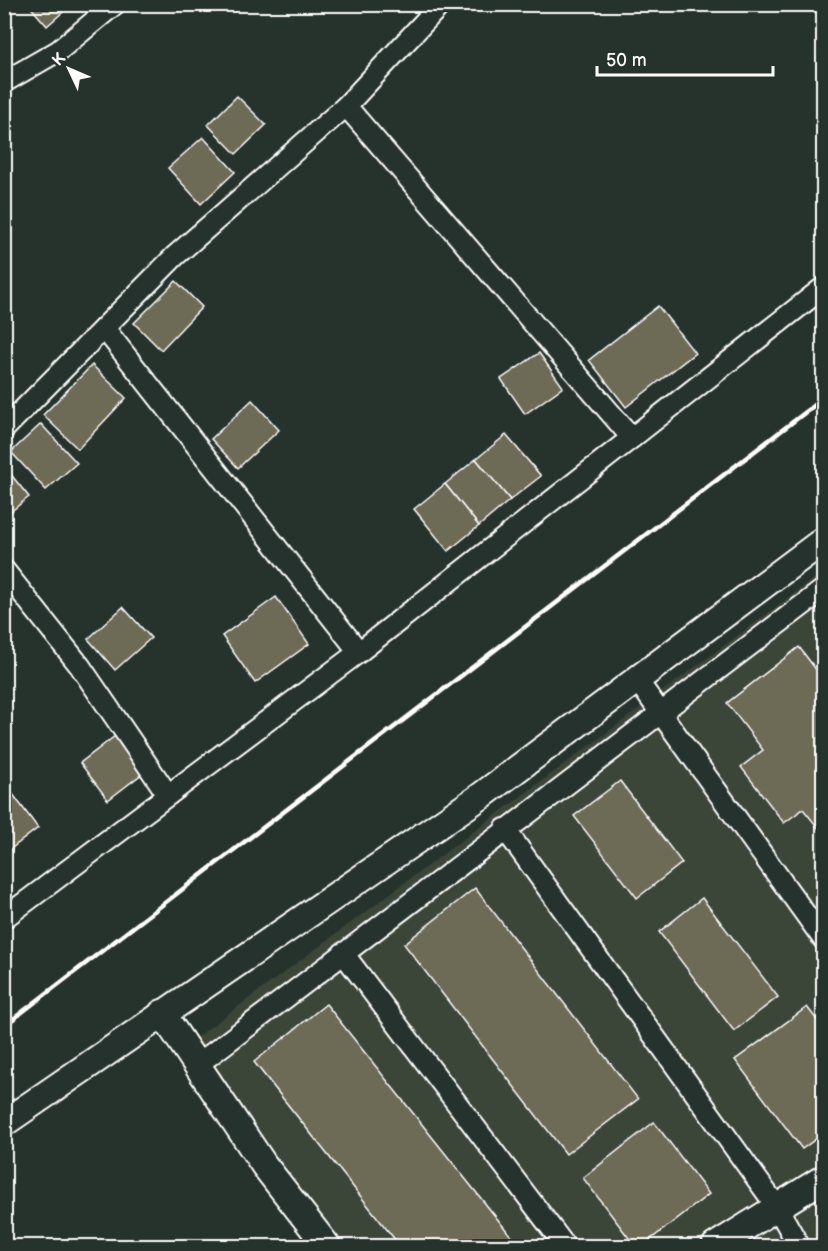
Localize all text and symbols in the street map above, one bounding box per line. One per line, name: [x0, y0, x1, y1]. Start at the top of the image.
north arrow: [39, 39, 99, 99]
scale bar: [597, 39, 772, 77]
text: K: [49, 49, 70, 70]
text: 50 m: [606, 50, 647, 71]

